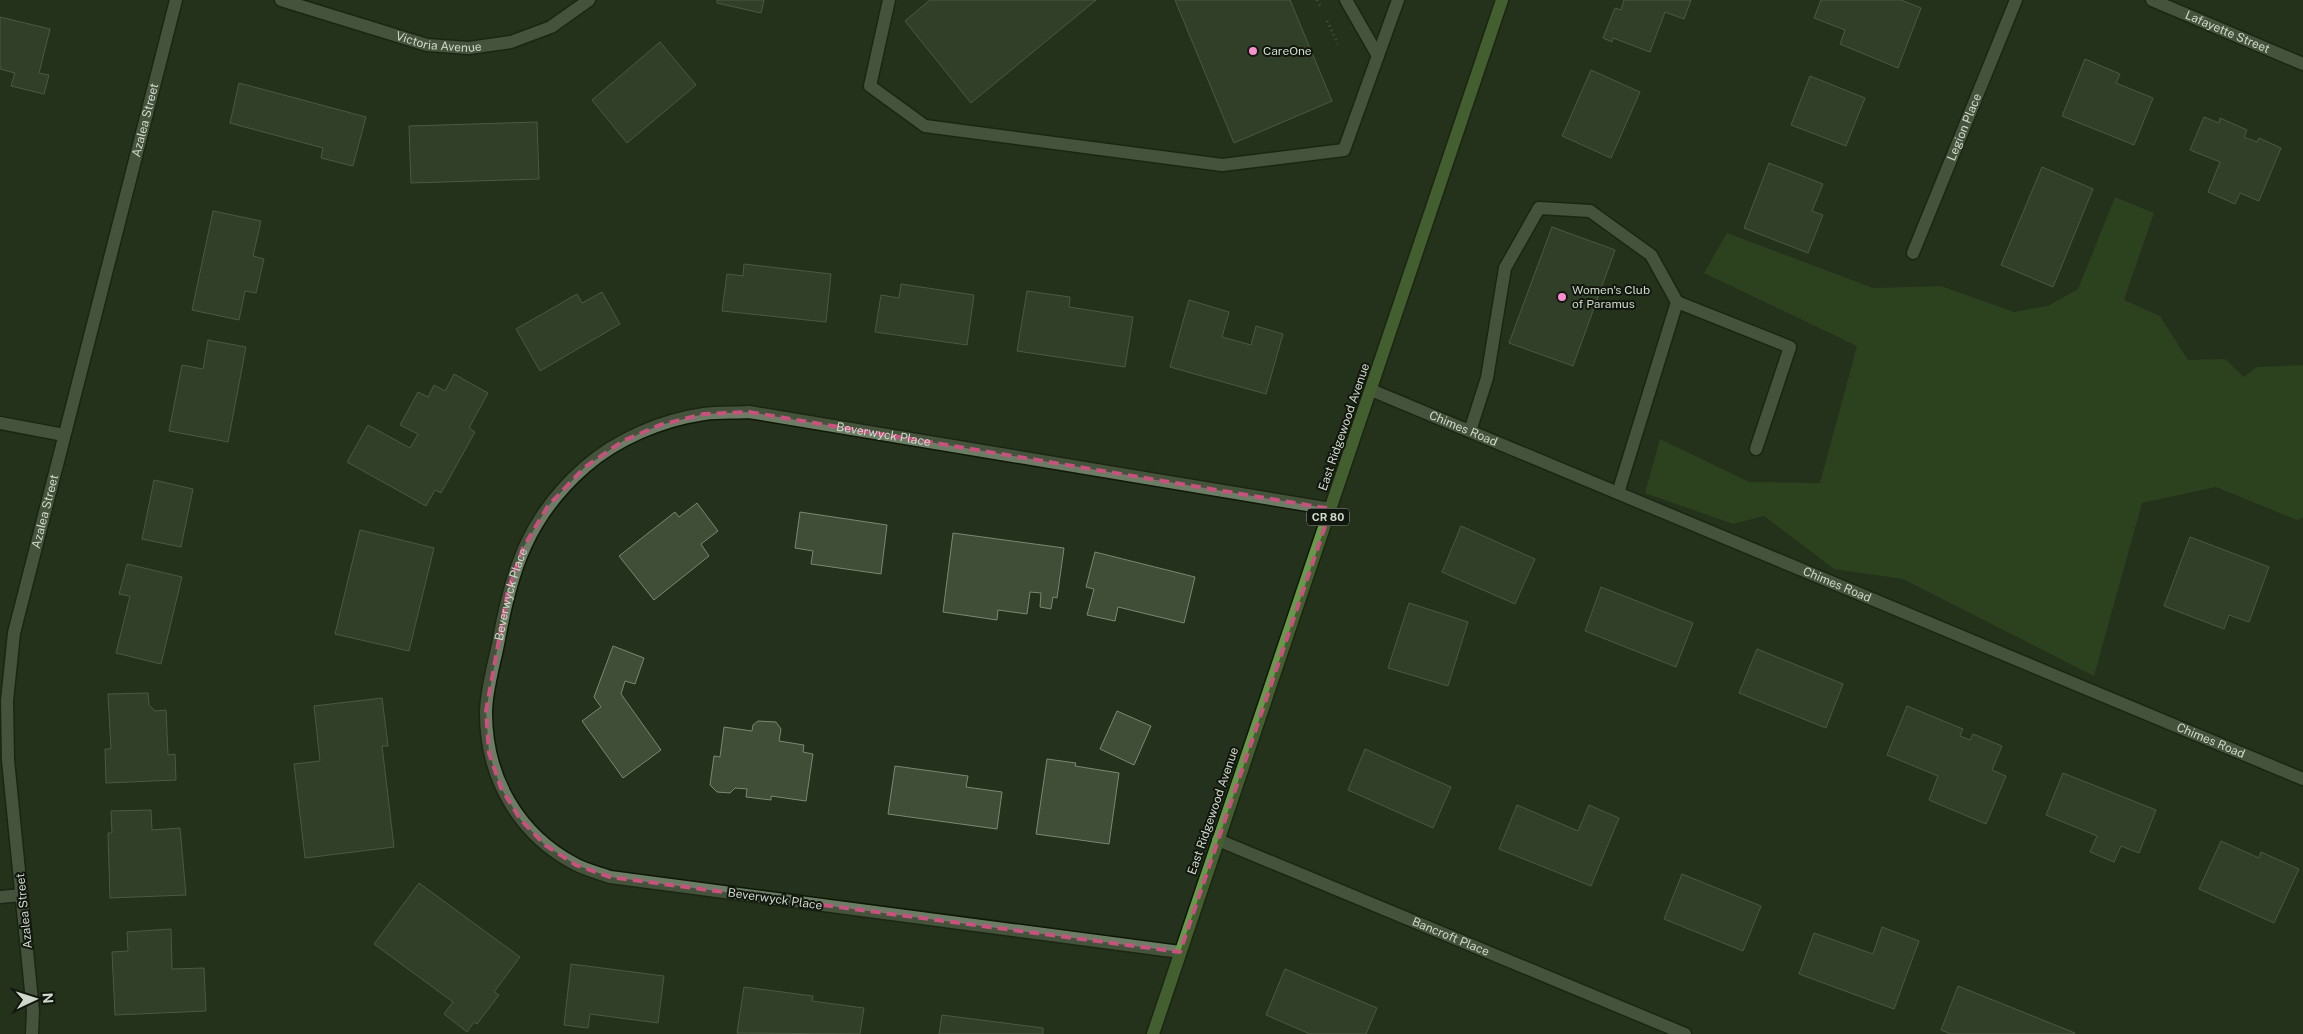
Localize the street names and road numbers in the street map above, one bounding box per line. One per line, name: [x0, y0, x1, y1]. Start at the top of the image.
street label: Lafayette Street: [2183, 8, 2272, 56]
street label: Victoria Avenue: [394, 29, 483, 55]
street label: Azalea Street: [129, 81, 162, 159]
street label: Legion Place: [1944, 91, 1984, 163]
street label: East Ridgewood Avenue: [1316, 361, 1372, 492]
street label: Chimes Road: [1427, 408, 1500, 449]
street label: Beverwyck Place: [835, 420, 932, 449]
street label: Azalea Street: [29, 473, 61, 550]
road number: CR 80: [1307, 508, 1349, 526]
street label: Beverwyck Place: [492, 546, 531, 642]
street label: Chimes Road: [1801, 564, 1873, 605]
street label: Chimes Road: [2174, 720, 2247, 761]
street label: East Ridgewood Avenue: [1185, 745, 1241, 876]
street label: Azalea Street: [13, 872, 35, 949]
street label: Beverwyck Place: [727, 885, 823, 913]
street label: Bancroft Place: [1410, 914, 1492, 959]

